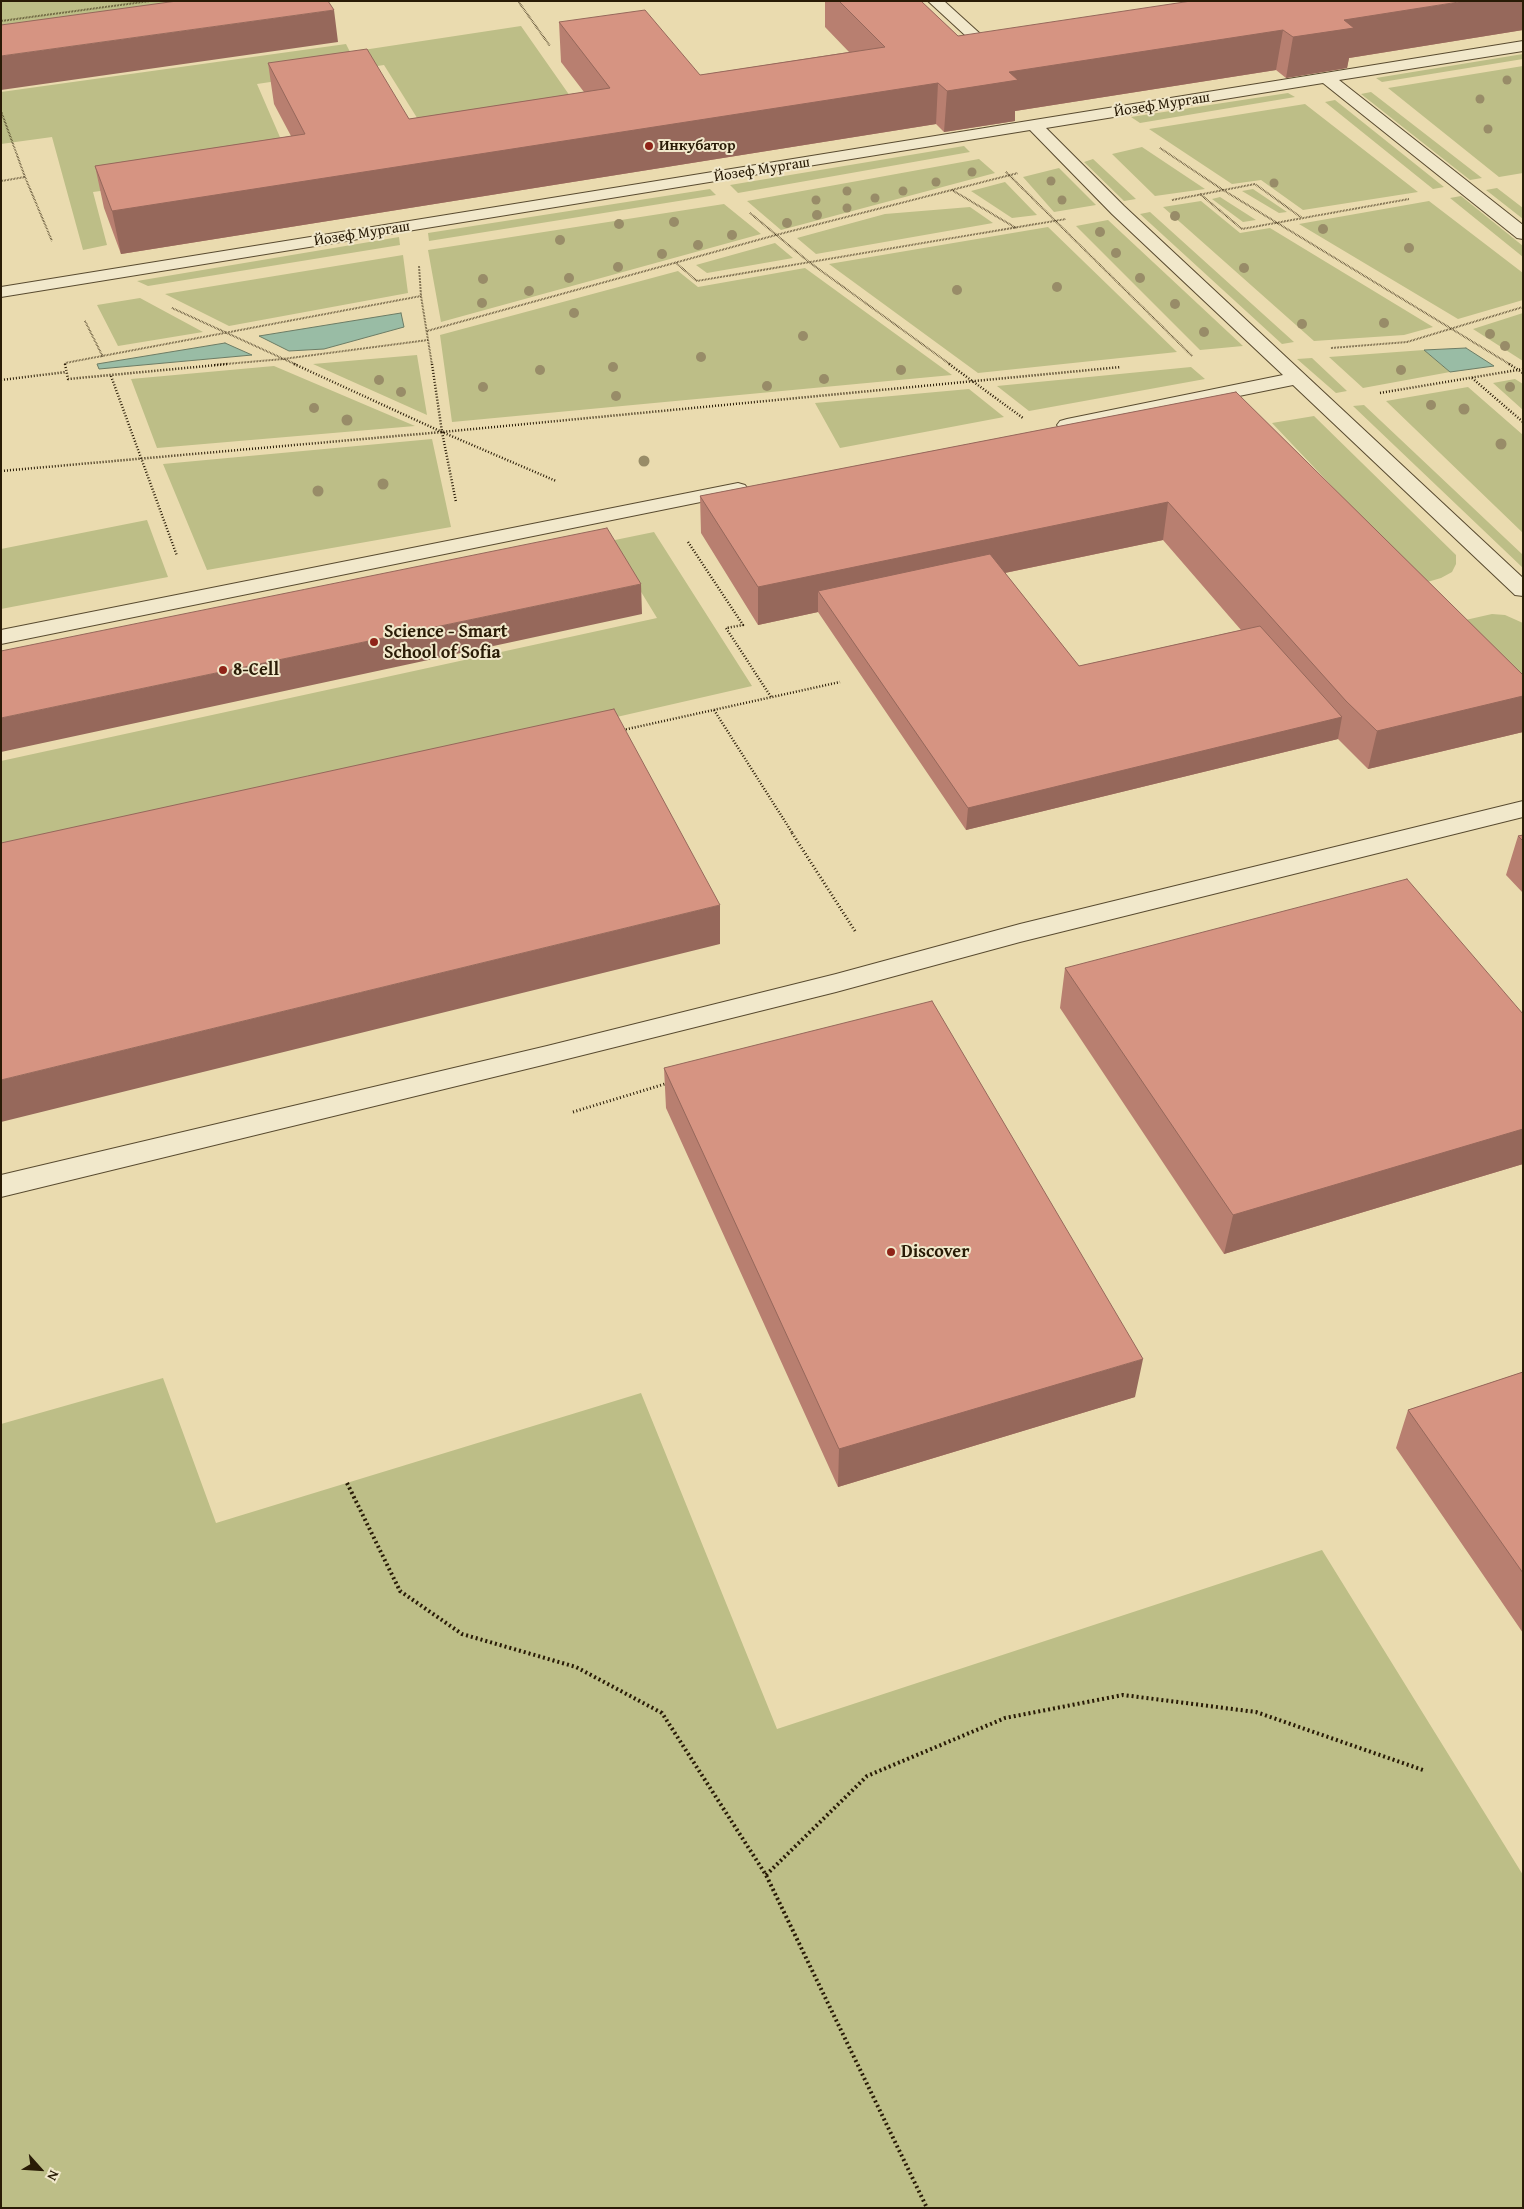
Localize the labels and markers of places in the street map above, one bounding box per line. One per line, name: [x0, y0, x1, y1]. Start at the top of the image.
place label: Инкубатор: [659, 137, 736, 155]
marker: Инкубатор: [643, 140, 655, 152]
place label: Science - Smart School of Sofia: [384, 621, 508, 664]
marker: Science - Smart School of Sofia: [368, 636, 380, 648]
place label: 8-Cell: [233, 659, 279, 681]
marker: 8-Cell: [217, 664, 229, 676]
place label: Discover: [901, 1241, 969, 1263]
marker: Discover: [885, 1246, 897, 1258]

